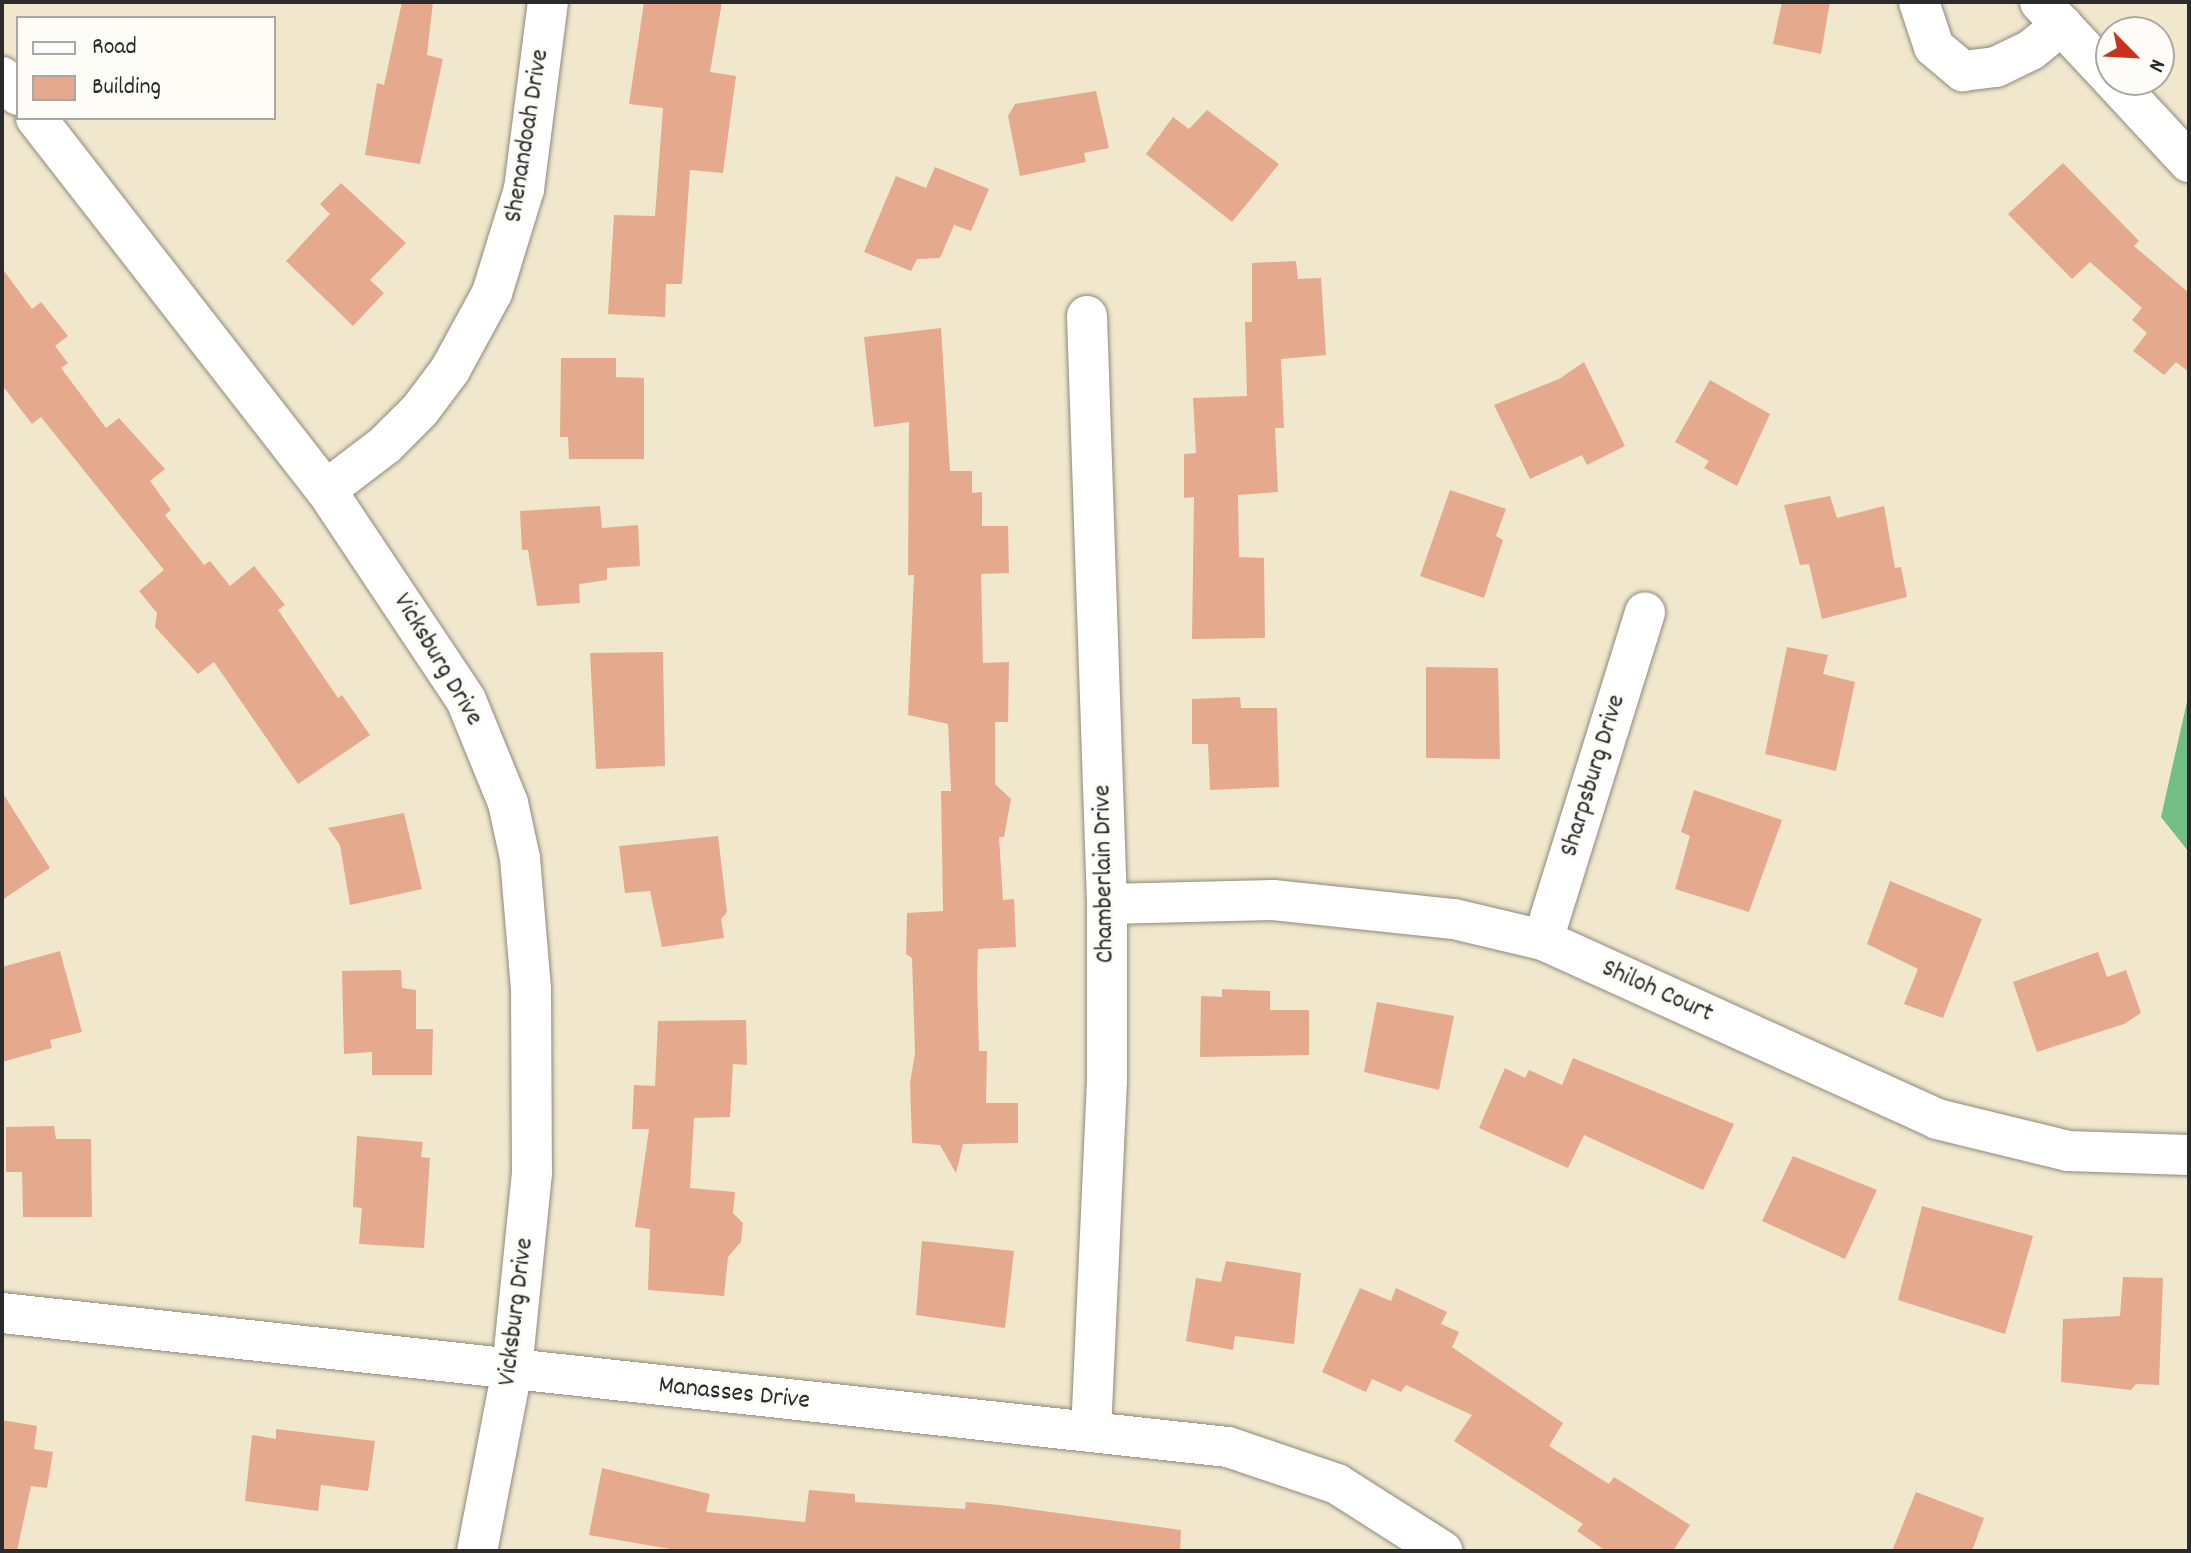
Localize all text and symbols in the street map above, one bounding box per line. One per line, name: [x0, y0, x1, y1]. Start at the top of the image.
legend: [16, 16, 276, 120]
north arrow: [2095, 16, 2175, 96]
text: Road: [92, 31, 137, 65]
street label: Shenandoah Drive: [499, 47, 557, 225]
text: N: [2139, 54, 2172, 76]
text: Building: [92, 71, 161, 105]
street label: Vicksburg Drive: [385, 588, 489, 732]
street label: Sharpsburg Drive: [1555, 691, 1633, 861]
street label: Chamberlain Drive: [1088, 785, 1122, 963]
street label: Shiloh Court: [1596, 954, 1718, 1030]
street label: Vicksburg Drive: [492, 1236, 542, 1388]
street label: Manasses Drive: [657, 1371, 811, 1417]

